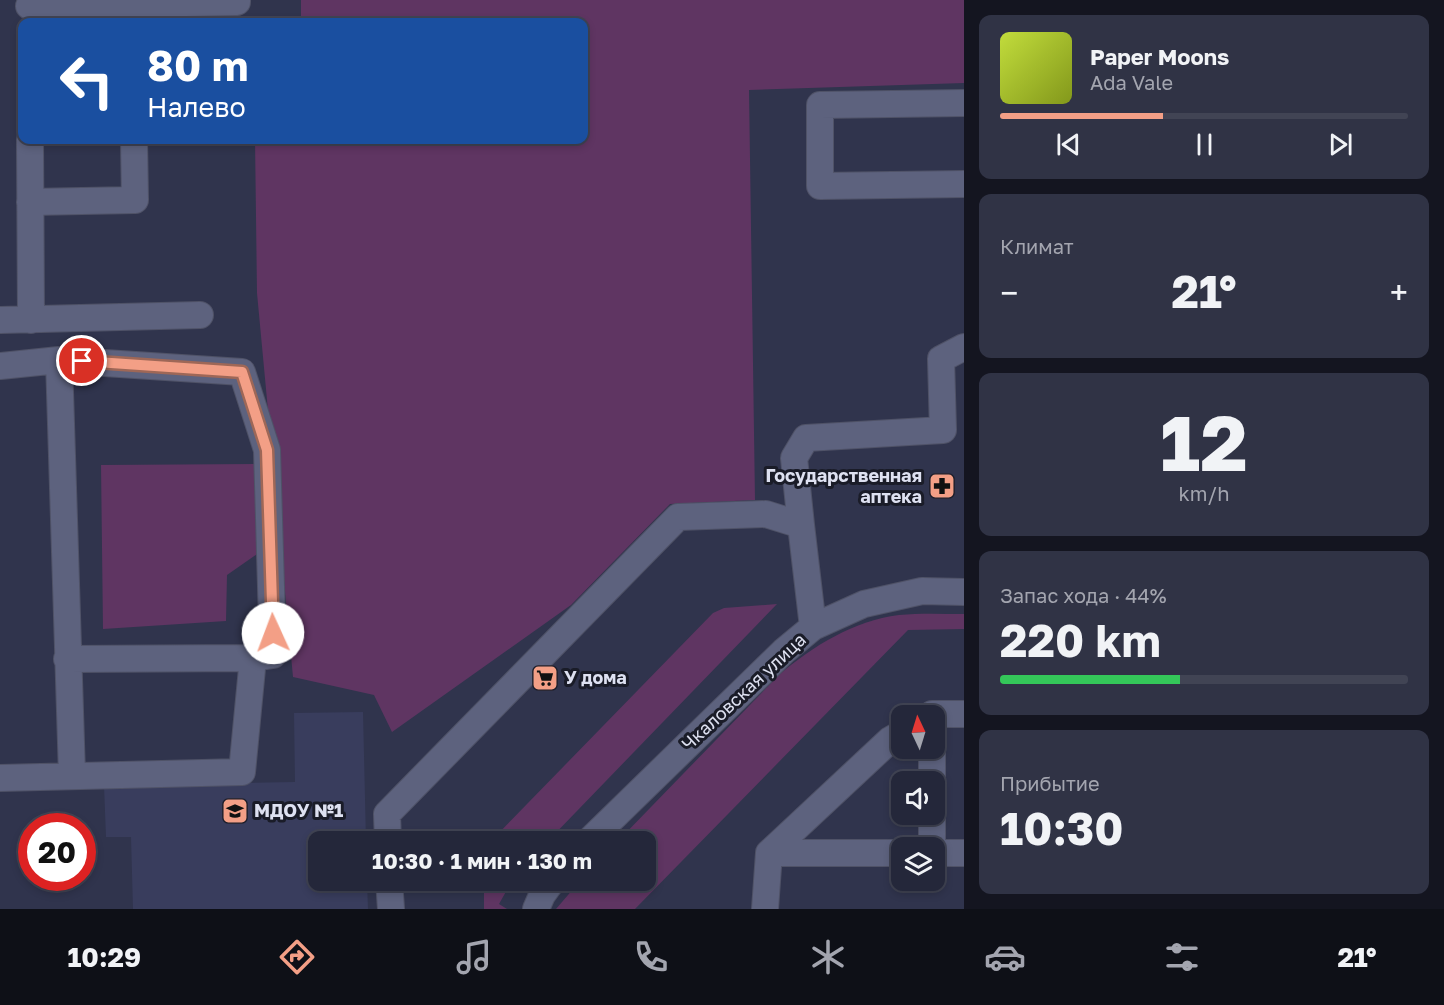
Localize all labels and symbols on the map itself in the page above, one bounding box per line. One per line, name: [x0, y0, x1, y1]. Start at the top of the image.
pin: [56, 335, 107, 386]
place label: Государственная аптека: [766, 464, 922, 507]
pharmacy icon: Государственная аптека: [927, 471, 957, 501]
position arrow: [241, 601, 305, 665]
street label: Чкаловская улица: [677, 628, 810, 754]
supermarket icon: У дома: [530, 663, 560, 693]
place label: У дома: [564, 666, 627, 688]
north arrow: [891, 705, 945, 759]
school or university icon: МДОУ №1: [220, 796, 250, 826]
place label: МДОУ №1: [254, 799, 343, 821]
speed limit sign: 20: [18, 813, 96, 891]

